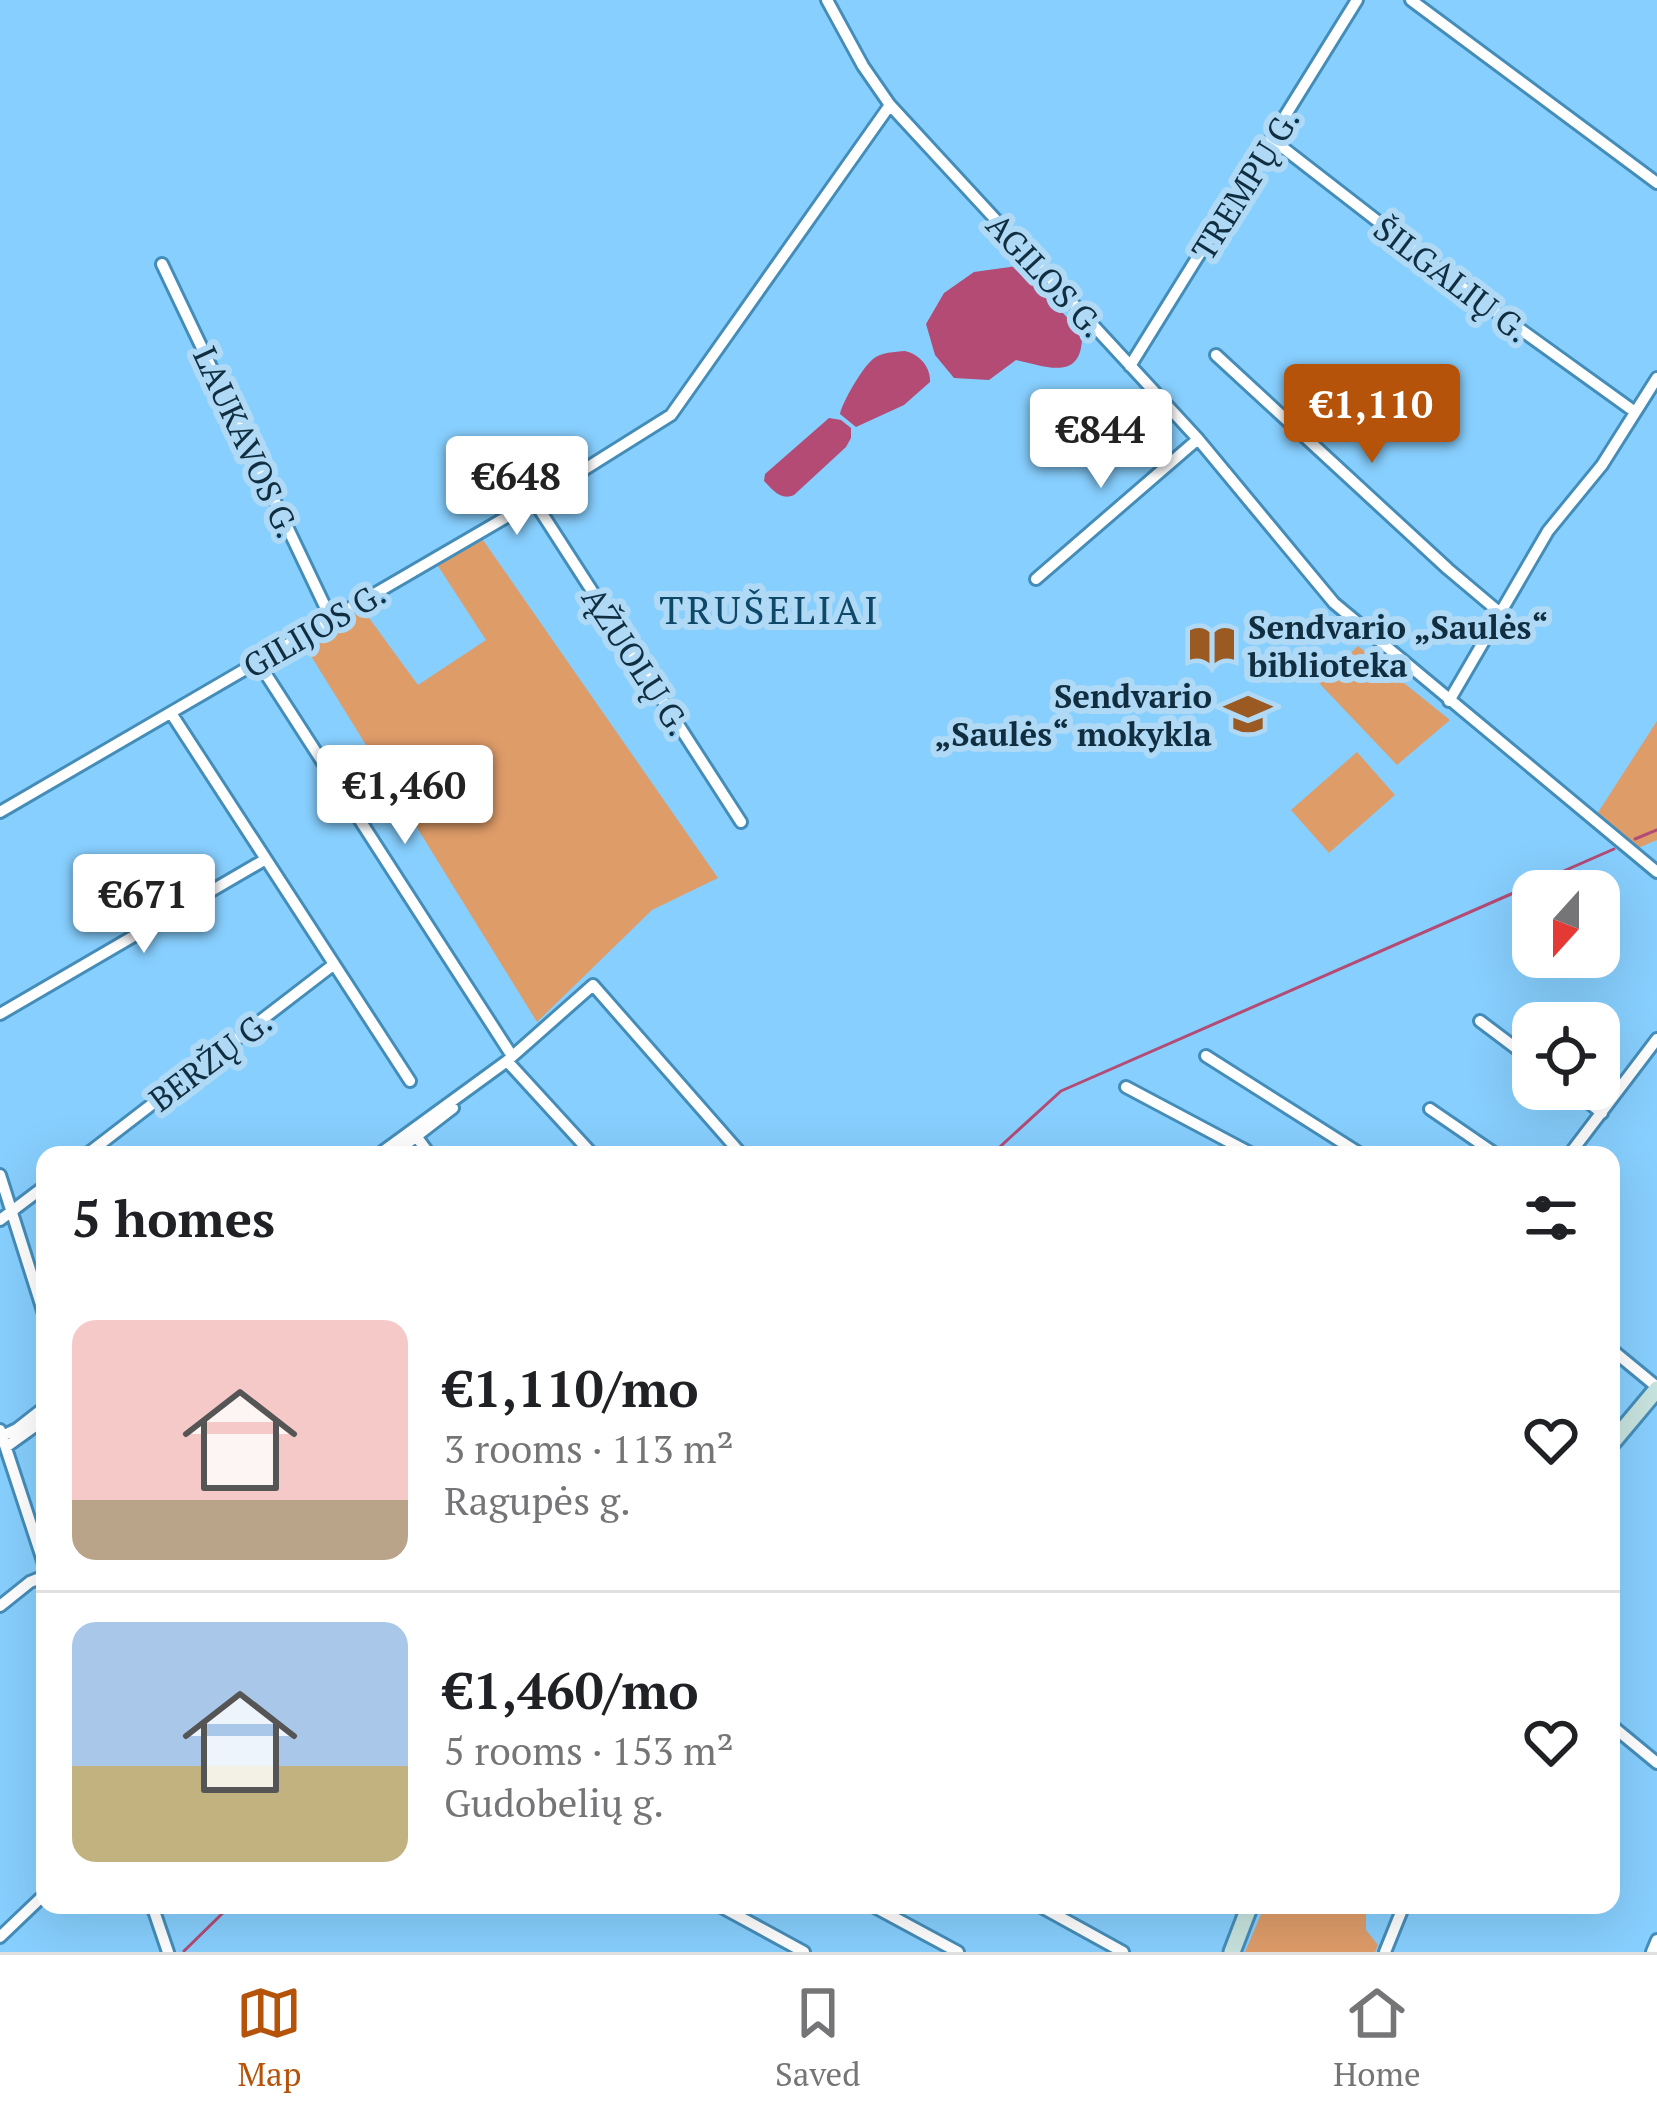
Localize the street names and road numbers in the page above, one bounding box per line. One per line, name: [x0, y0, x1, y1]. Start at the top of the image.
street label: TREMPŲ G.: [1181, 100, 1309, 268]
street label: AGILOS G.: [978, 204, 1114, 346]
street label: ŠILGALIŲ G.: [1366, 207, 1538, 351]
street label: LAUKAVOS G.: [184, 340, 310, 544]
street label: GILIJOS G.: [235, 571, 393, 687]
street label: ĄŽUOLŲ G.: [573, 578, 701, 744]
street label: BERŽŲ G.: [140, 1000, 280, 1120]

